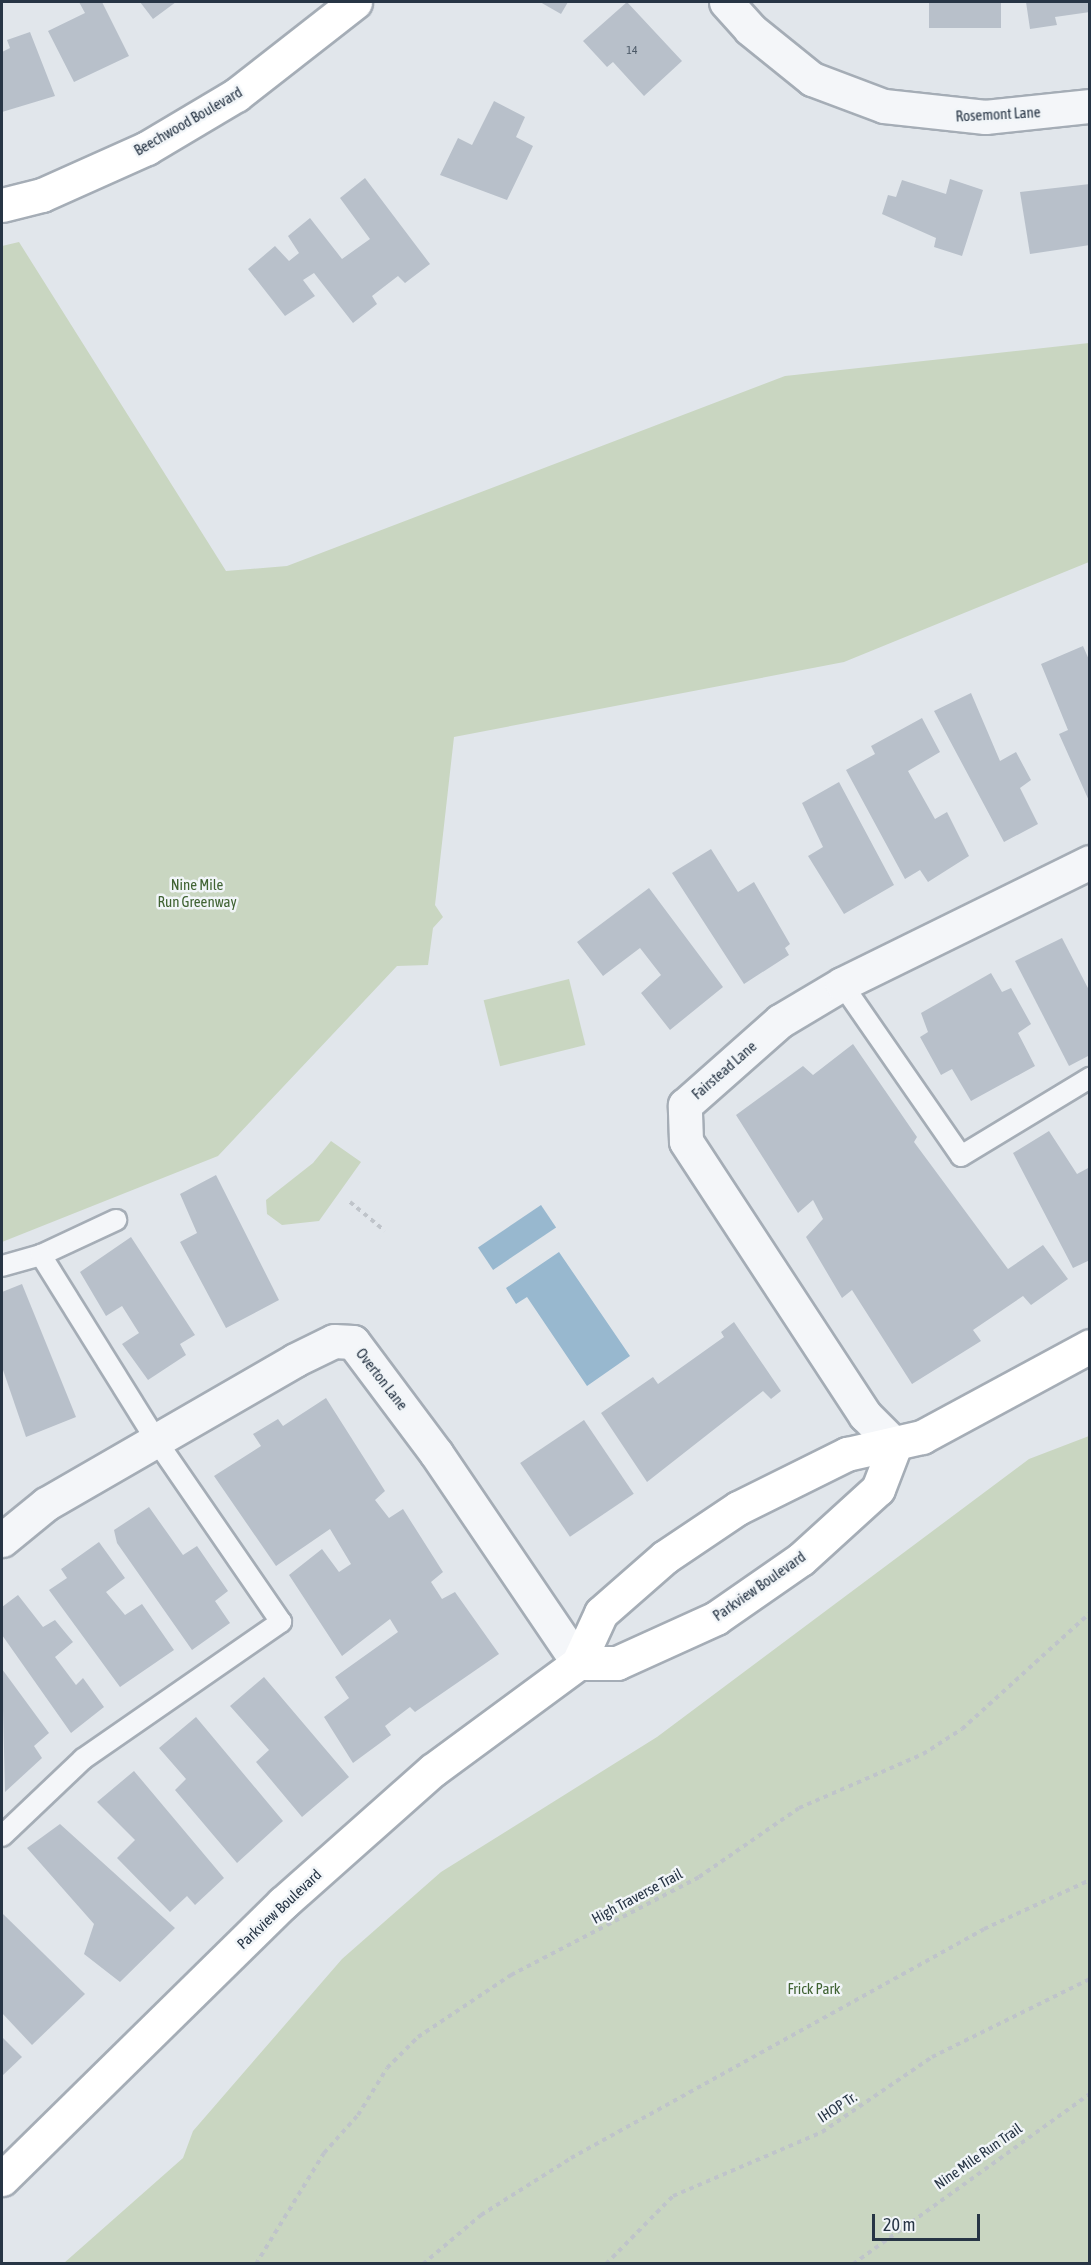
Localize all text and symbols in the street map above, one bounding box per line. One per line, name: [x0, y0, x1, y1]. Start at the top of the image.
house number: 14: [626, 44, 638, 58]
street label: Beechwood Boulevard: [131, 83, 245, 159]
street label: Rosemont Lane: [955, 103, 1041, 125]
park label: Nine Mile Run Greenway: [157, 875, 237, 910]
street label: Fairstead Lane: [688, 1037, 760, 1103]
street label: Overton Lane: [352, 1345, 412, 1413]
street label: Parkview Boulevard: [709, 1547, 809, 1625]
street label: High Traverse Trail: [588, 1864, 686, 1928]
street label: Parkview Boulevard: [233, 1865, 325, 1953]
park label: Frick Park: [788, 1980, 840, 1998]
street label: IHOP Tr.: [814, 2088, 860, 2126]
street label: Nine Mile Run Trail: [931, 2119, 1025, 2193]
scale bar: [875, 2202, 983, 2240]
text: 20 m: [883, 2214, 915, 2235]

